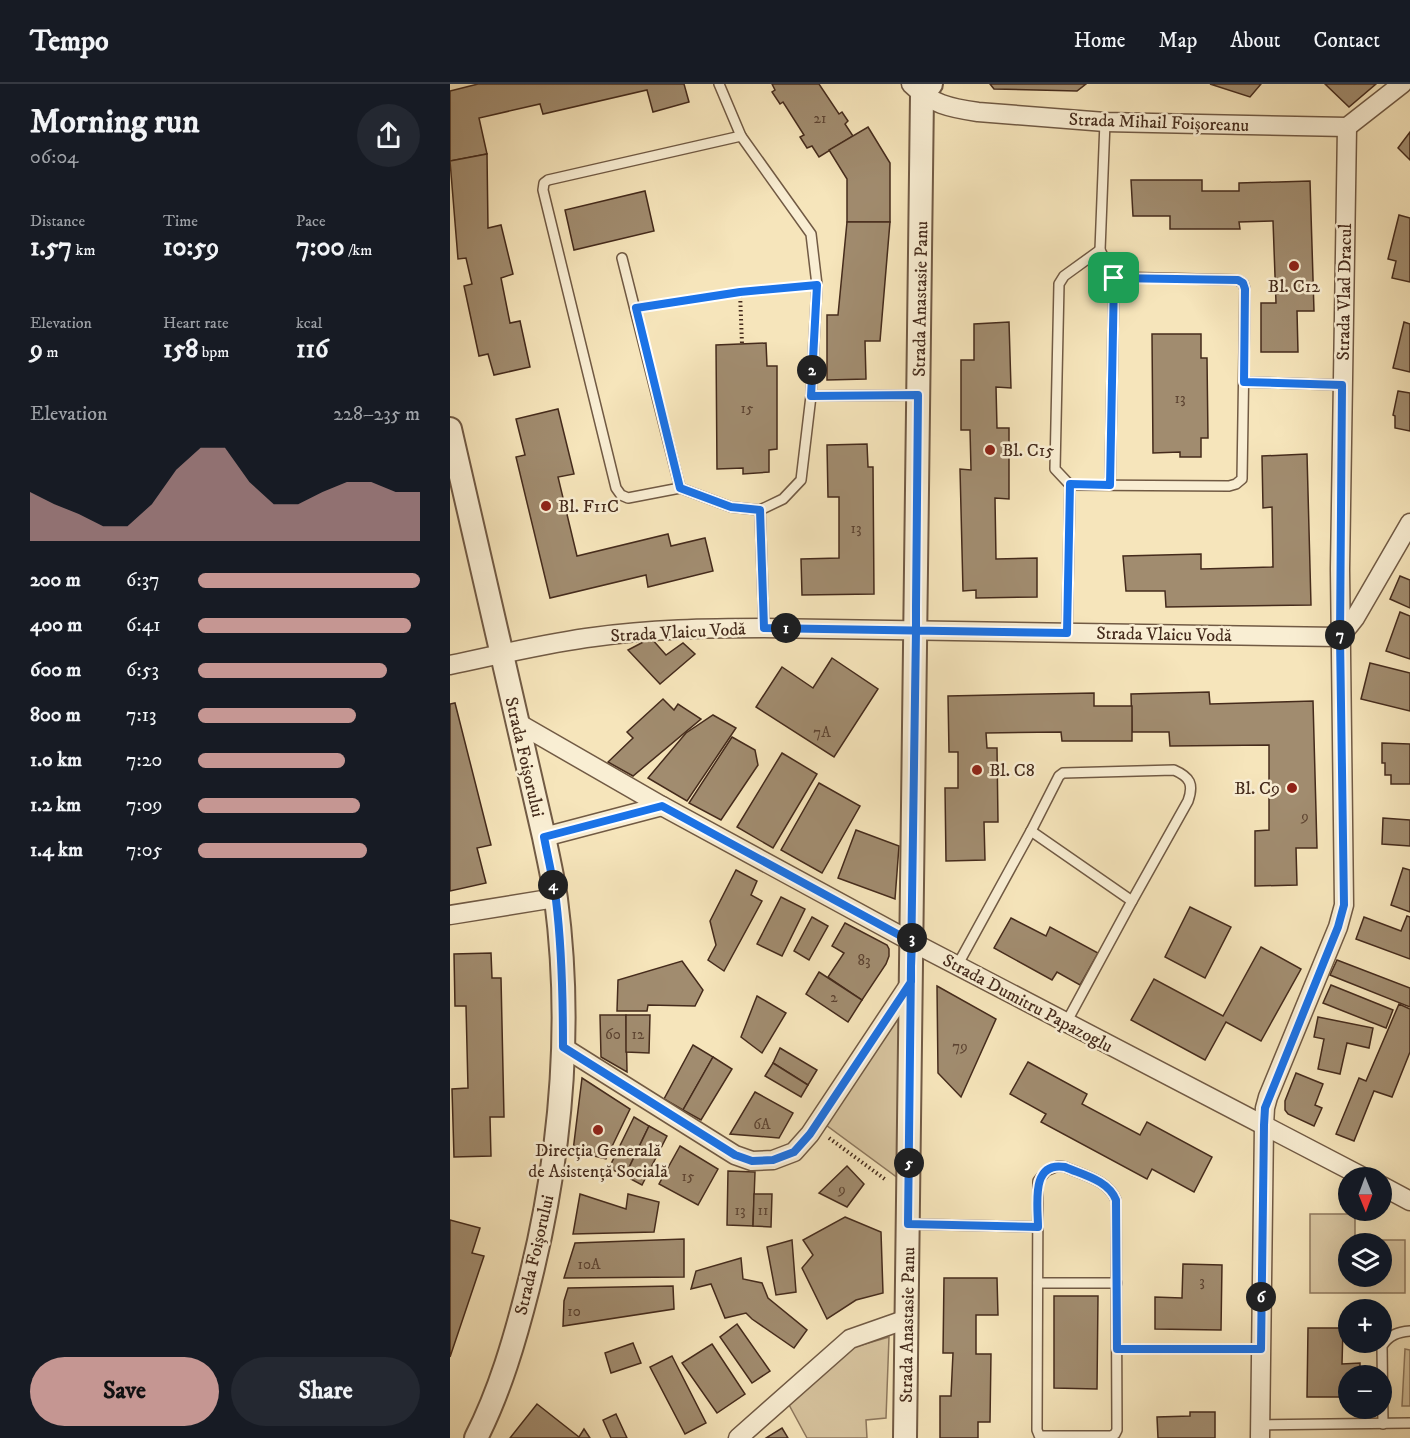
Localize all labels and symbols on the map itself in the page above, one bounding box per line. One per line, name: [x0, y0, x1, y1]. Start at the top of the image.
house number: 21: [814, 109, 826, 128]
street label: Strada Mihail Foișoreanu: [1068, 109, 1250, 137]
street label: Strada Anastasie Panu: [909, 221, 933, 377]
street label: Strada Vlad Dracul: [1333, 223, 1357, 361]
pin: [1088, 252, 1139, 303]
marker: Bl. C12: [1287, 259, 1301, 273]
place label: Bl. C12: [1268, 276, 1320, 298]
pin: 2: [797, 355, 827, 385]
house number: 13: [1174, 389, 1186, 408]
house number: 15: [741, 399, 754, 418]
place label: Bl. C15: [1002, 440, 1054, 462]
marker: Bl. C15: [983, 443, 997, 457]
place label: Bl. F11C: [558, 496, 619, 518]
marker: Bl. F11C: [539, 499, 553, 513]
house number: 13: [850, 519, 862, 538]
pin: 1: [771, 613, 801, 643]
street label: Strada Vlaicu Vodă: [610, 618, 747, 648]
pin: 7: [1325, 620, 1355, 650]
street label: Strada Vlaicu Vodă: [1096, 623, 1232, 647]
street label: Strada Foișorului: [500, 695, 549, 819]
house number: 7A: [813, 723, 831, 742]
place label: Bl. C8: [989, 760, 1035, 782]
marker: Bl. C8: [970, 763, 984, 777]
place label: Bl. C9: [1234, 778, 1280, 800]
marker: Bl. C9: [1285, 781, 1299, 795]
house number: 9: [1300, 807, 1309, 826]
pin: 4: [538, 870, 568, 900]
pin: 3: [897, 923, 927, 953]
street label: Strada Dumitru Papazoglu: [939, 950, 1117, 1058]
house number: 83: [857, 951, 871, 970]
house number: 2: [830, 988, 838, 1007]
house number: 60: [605, 1025, 621, 1044]
house number: 12: [632, 1025, 645, 1044]
house number: 79: [952, 1037, 968, 1056]
house number: 6A: [753, 1115, 771, 1134]
marker: Direcția Generală de Asistență Socială: [591, 1123, 605, 1137]
place label: Direcția Generală de Asistență Socială: [528, 1140, 668, 1183]
pin: 5: [894, 1148, 924, 1178]
house number: 15: [682, 1167, 695, 1186]
north arrow: [1338, 1167, 1392, 1221]
house number: 9: [837, 1180, 846, 1199]
street label: Strada Foișorului: [510, 1193, 559, 1317]
house number: 13: [734, 1201, 746, 1220]
house number: 11: [757, 1201, 769, 1220]
street label: Strada Anastasie Panu: [896, 1247, 920, 1403]
house number: 10A: [577, 1255, 601, 1274]
house number: 3: [1199, 1272, 1205, 1291]
pin: 6: [1246, 1282, 1276, 1312]
house number: 10: [567, 1302, 581, 1321]

